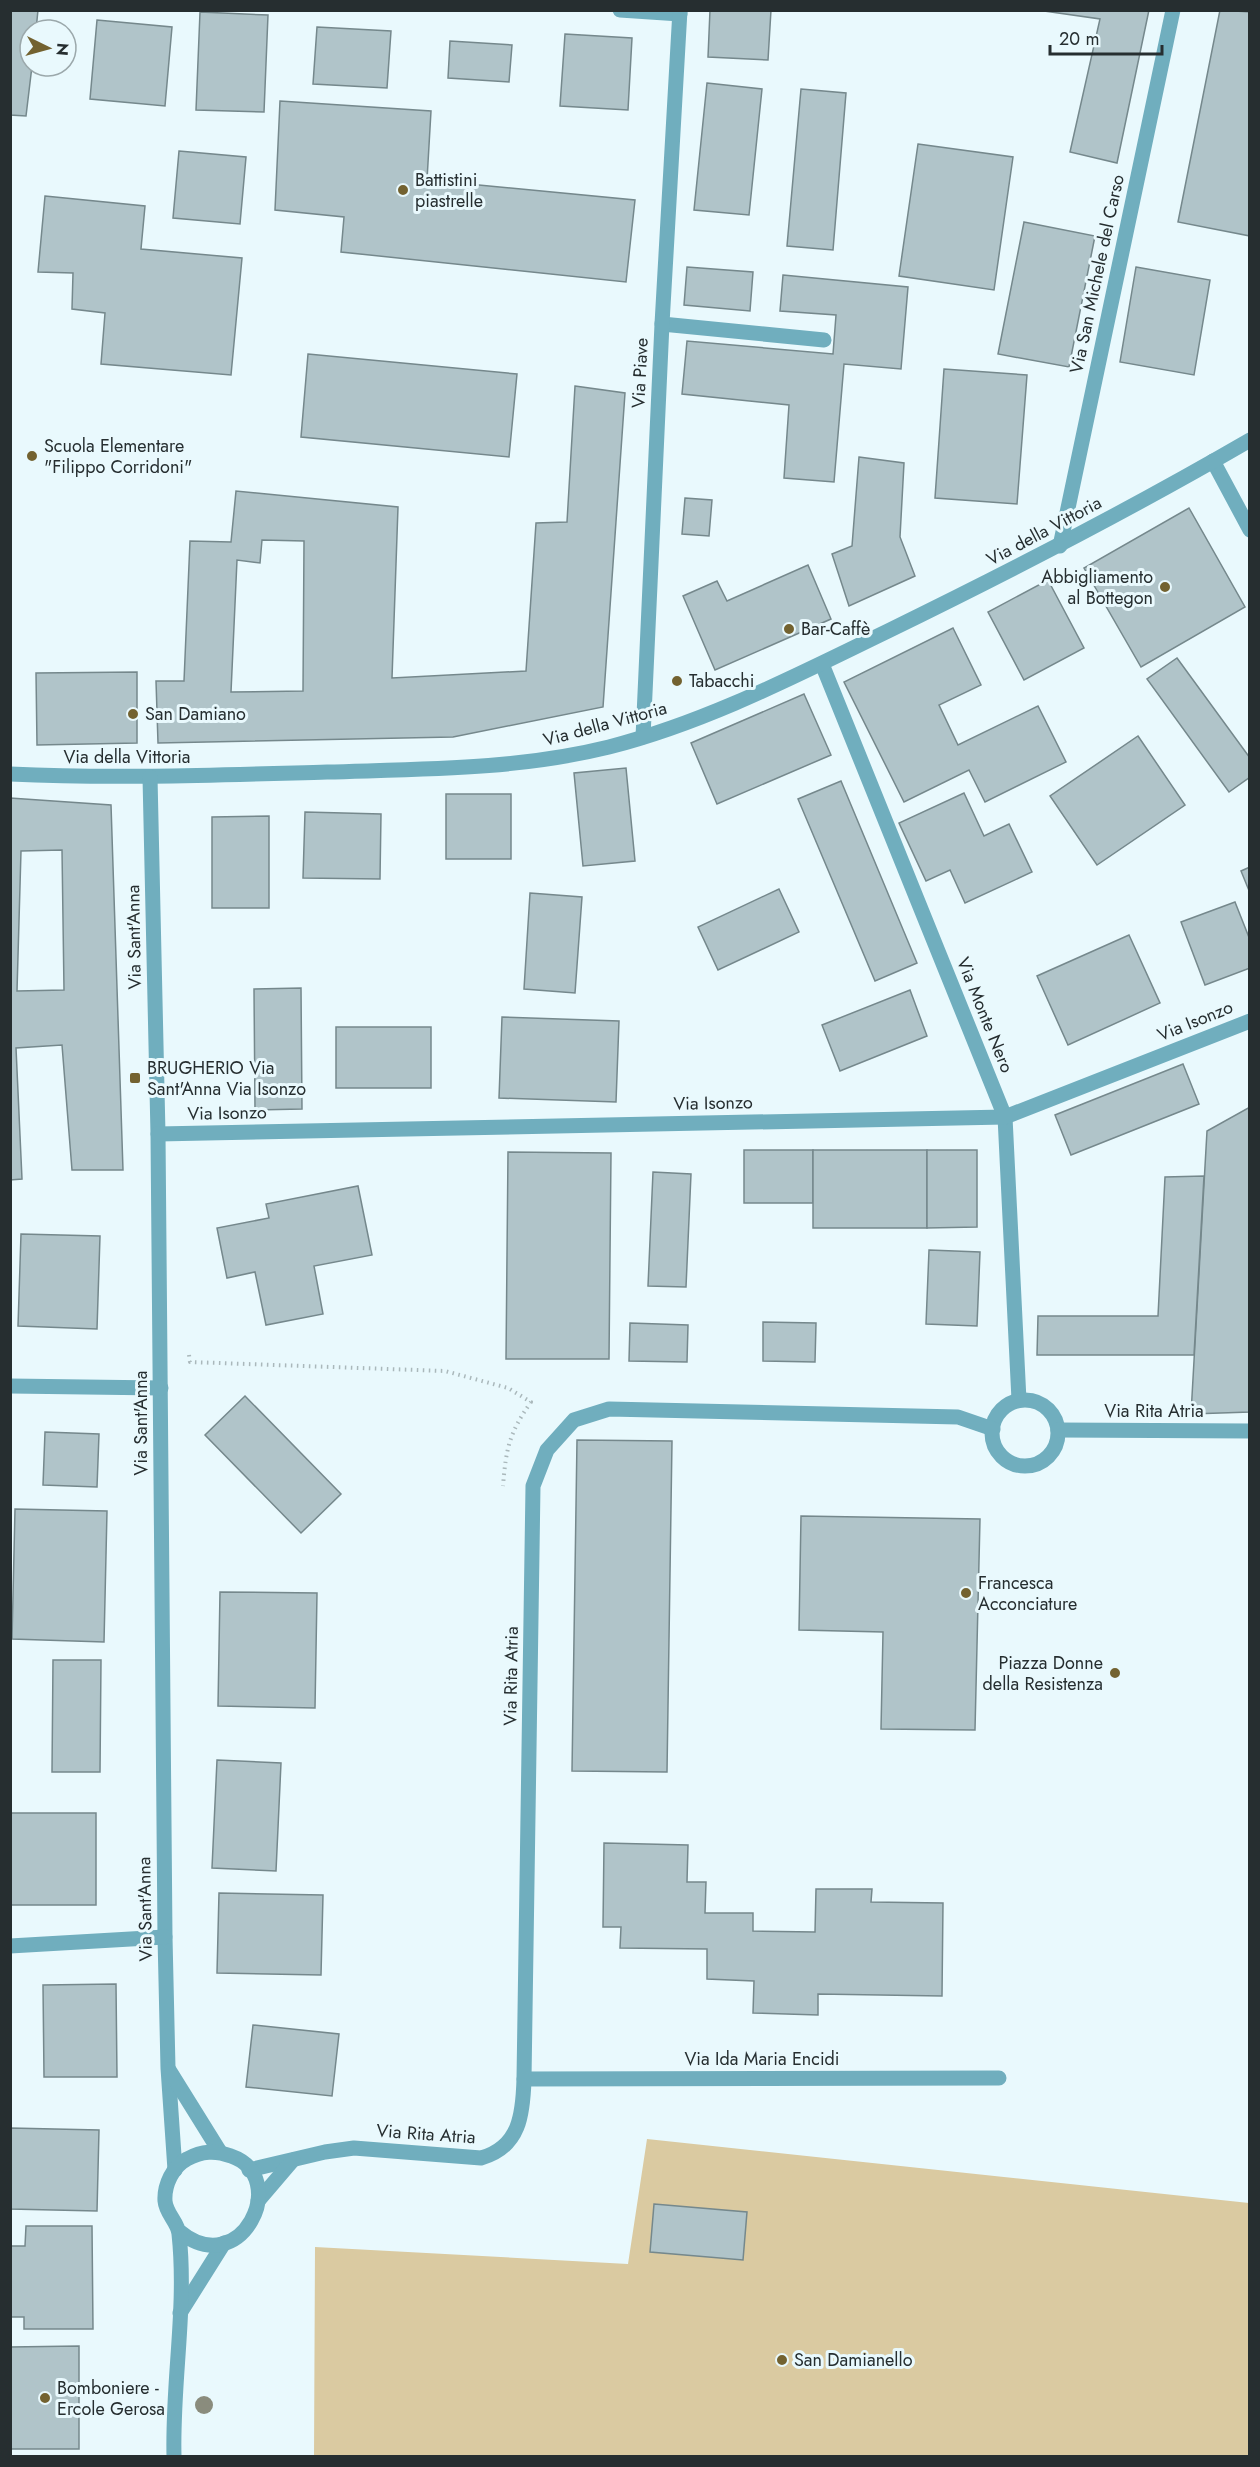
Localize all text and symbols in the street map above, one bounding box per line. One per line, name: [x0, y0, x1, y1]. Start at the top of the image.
north arrow: [18, 18, 78, 78]
scale bar: [1050, 18, 1162, 56]
text: 20 m: [1059, 26, 1099, 52]
text: N: [50, 42, 74, 57]
place label: Battistini piastrelle: [415, 167, 483, 214]
street label: Via San Michele del Carso: [1063, 172, 1131, 376]
marker: Battistini piastrelle: [396, 183, 410, 197]
street label: Via Piave: [625, 337, 655, 409]
place label: Scuola Elementare "Filippo Corridoni": [44, 433, 192, 480]
marker: Scuola Elementare "Filippo Corridoni": [25, 449, 39, 463]
street label: Via della Vittoria: [982, 490, 1106, 572]
place label: Abbigliamento al Bottegon: [1041, 564, 1153, 611]
marker: Abbigliamento al Bottegon: [1158, 580, 1172, 594]
place label: Bar-Caffè: [801, 616, 870, 642]
marker: Bar-Caffè: [782, 622, 796, 636]
place label: Tabacchi: [689, 668, 754, 694]
marker: Tabacchi: [670, 674, 684, 688]
street label: Via della Vittoria: [540, 695, 670, 753]
place label: San Damiano: [145, 701, 246, 727]
marker: San Damiano: [126, 707, 140, 721]
street label: Via della Vittoria: [63, 744, 191, 770]
street label: Via Sant'Anna: [120, 884, 148, 990]
street label: Via Monte Nero: [950, 953, 1020, 1077]
street label: Via Isonzo: [1153, 994, 1237, 1048]
place label: BRUGHERIO Via Sant'Anna Via Isonzo: [147, 1055, 306, 1102]
marker: BRUGHERIO Via Sant'Anna Via Isonzo: [128, 1071, 142, 1085]
street label: Via Isonzo: [673, 1089, 753, 1117]
street label: Via Isonzo: [187, 1099, 267, 1127]
street label: Via Sant'Anna: [128, 1371, 154, 1475]
street label: Via Rita Atria: [1104, 1398, 1204, 1424]
place label: Francesca Acconciature: [978, 1570, 1077, 1617]
marker: Francesca Acconciature: [959, 1586, 973, 1600]
street label: Via Rita Atria: [497, 1626, 525, 1726]
place label: Piazza Donne della Resistenza: [983, 1650, 1103, 1697]
marker: Piazza Donne della Resistenza: [1108, 1666, 1122, 1680]
street label: Via Sant'Anna: [131, 1856, 159, 1962]
street label: Via Ida Maria Encidi: [684, 2046, 840, 2072]
street label: Via Rita Atria: [375, 2118, 477, 2150]
place label: San Damianello: [794, 2347, 913, 2373]
marker: San Damianello: [775, 2353, 789, 2367]
place label: Bomboniere - Ercole Gerosa: [57, 2375, 165, 2422]
marker: Bomboniere - Ercole Gerosa: [38, 2391, 52, 2405]

